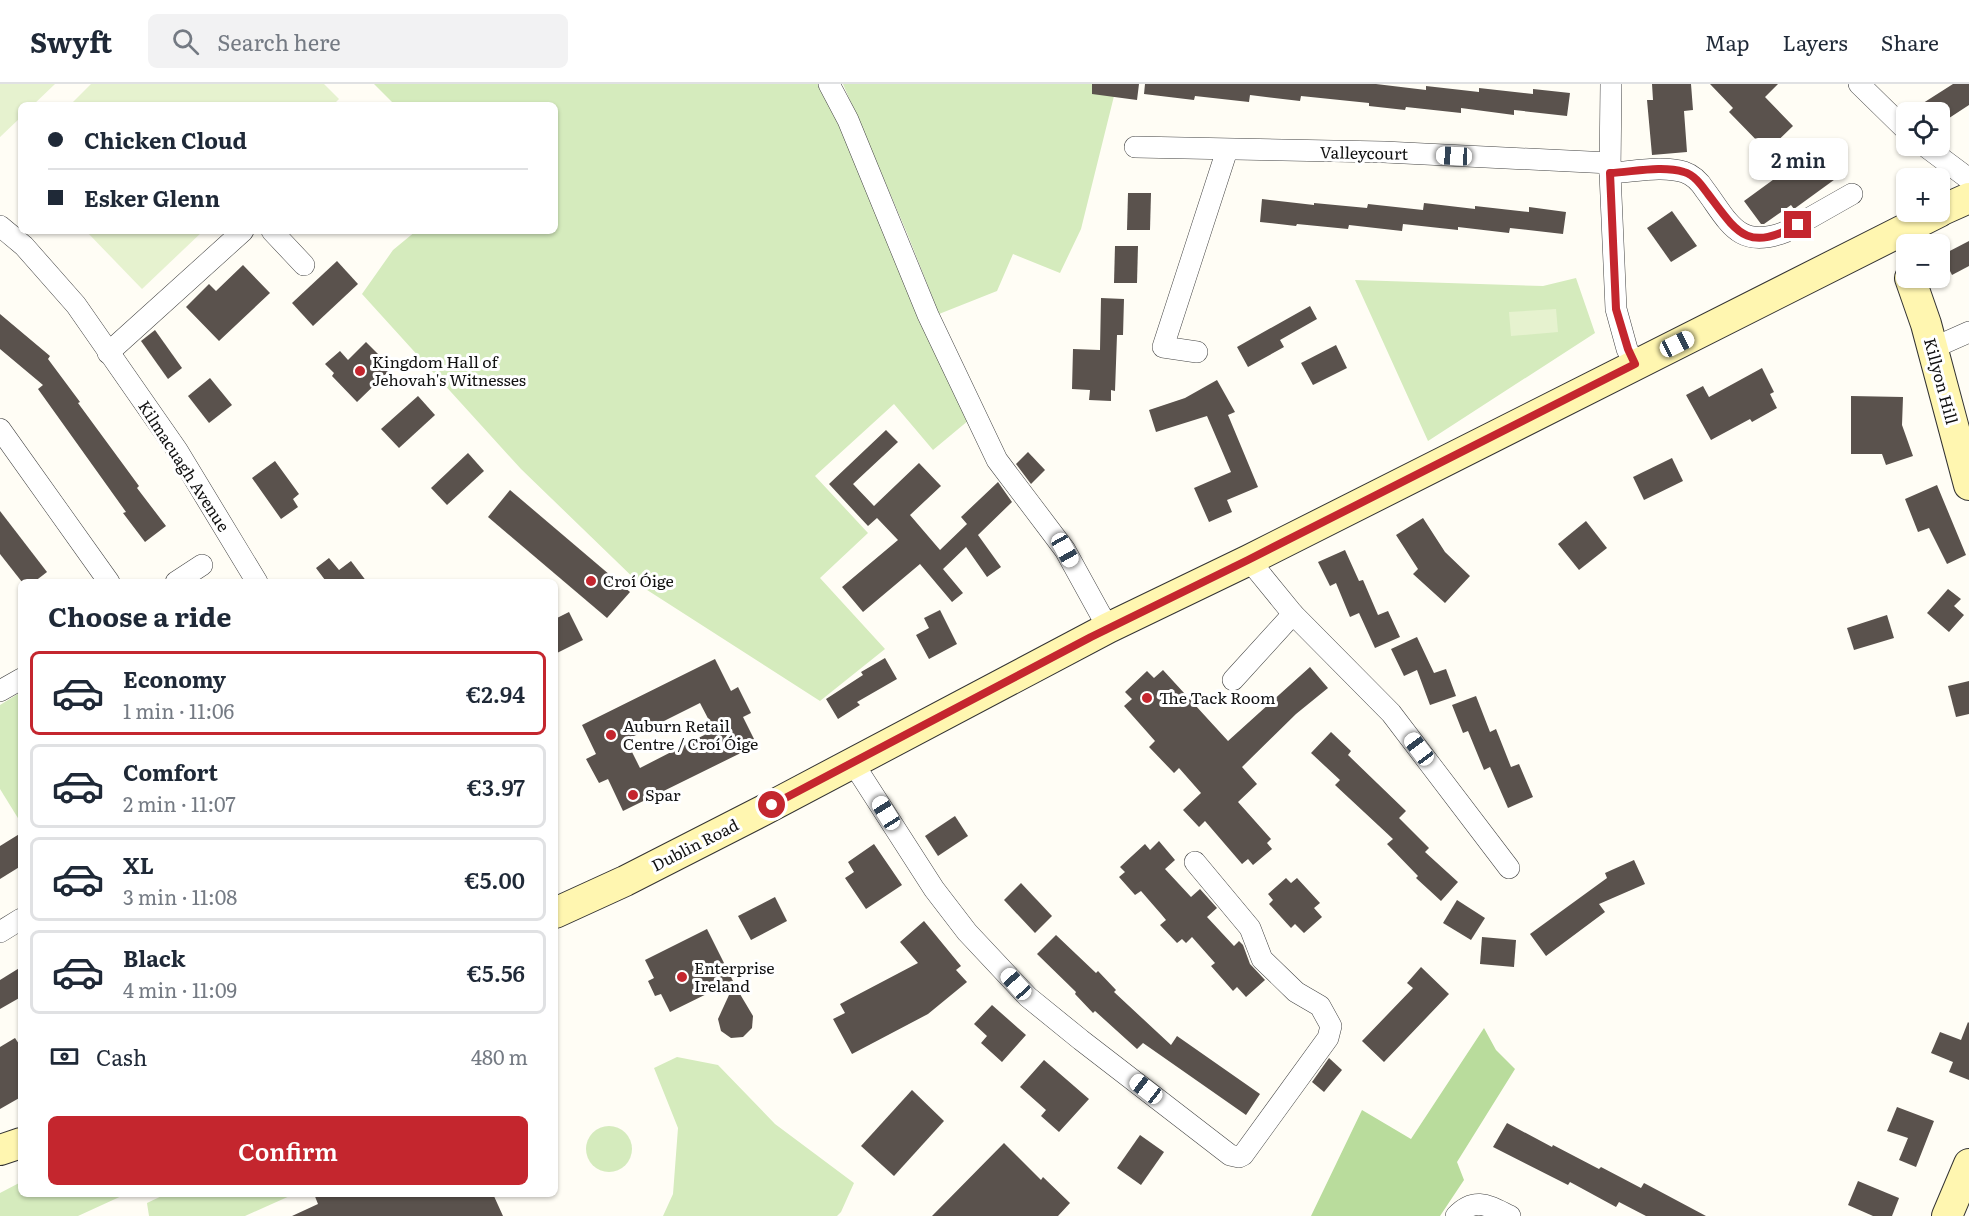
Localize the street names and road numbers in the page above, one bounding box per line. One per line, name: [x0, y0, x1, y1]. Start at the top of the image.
street label: Valleycourt: [1320, 139, 1409, 165]
street label: Killyon Hill: [1919, 335, 1965, 427]
street label: Kilmacuagh Avenue: [133, 395, 236, 536]
street label: Dublin Road: [647, 812, 742, 876]

